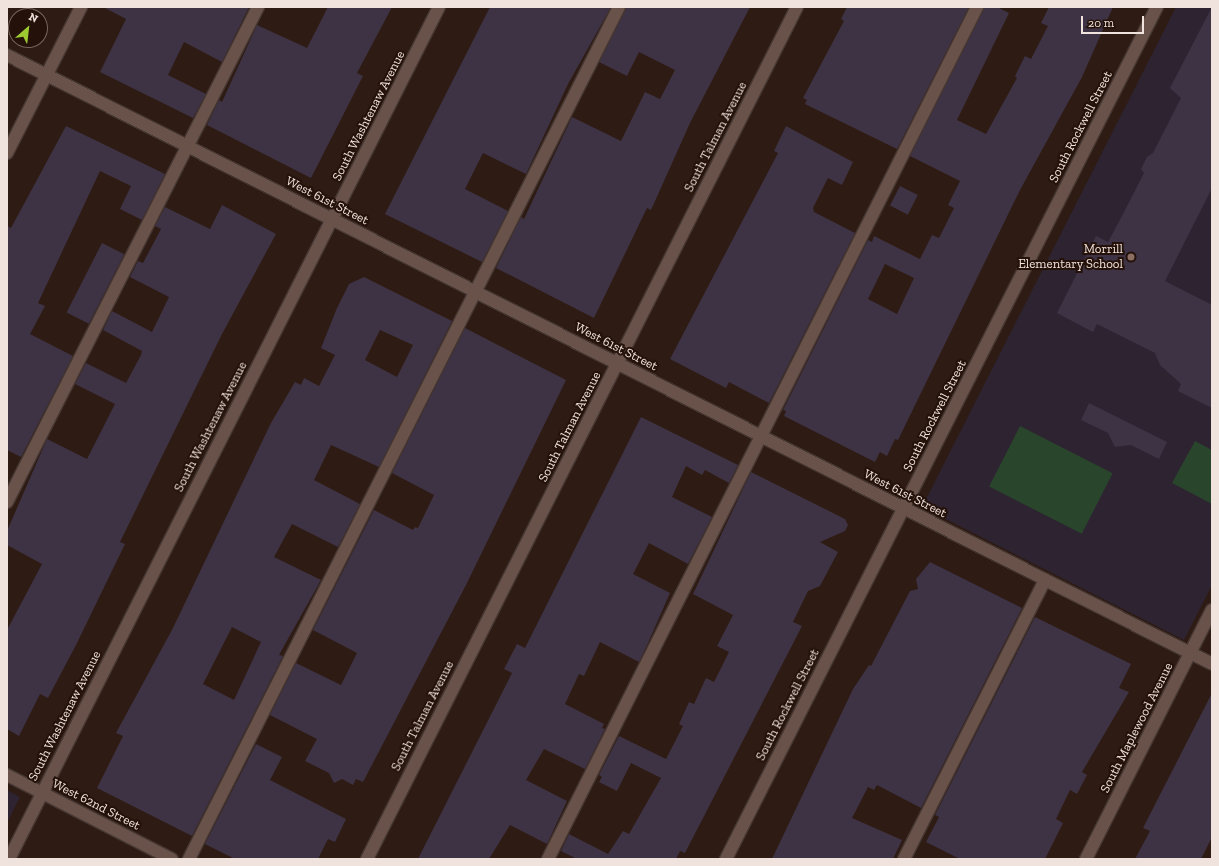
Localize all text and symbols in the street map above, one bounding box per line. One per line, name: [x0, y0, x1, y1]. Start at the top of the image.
north arrow: [8, 8, 48, 48]
scale bar: [1083, 8, 1146, 34]
text: N: [27, 10, 40, 26]
text: 20 m: [1088, 16, 1114, 30]
street label: South Washtenaw Avenue: [329, 48, 409, 184]
street label: South Rockwell Street: [1046, 69, 1116, 185]
street label: South Talman Avenue: [681, 79, 751, 195]
street label: West 61st Street: [283, 173, 371, 229]
place label: Morrill Elementary School: [1018, 242, 1123, 273]
marker: Morrill Elementary School: [1126, 252, 1136, 262]
street label: West 61st Street: [572, 319, 660, 375]
street label: South Rockwell Street: [900, 358, 970, 474]
street label: South Washtenaw Avenue: [171, 359, 251, 495]
street label: South Talman Avenue: [535, 369, 605, 485]
street label: West 61st Street: [861, 466, 949, 522]
street label: South Rockwell Street: [753, 647, 823, 763]
street label: South Washtenaw Avenue: [25, 648, 105, 784]
street label: South Talman Avenue: [388, 658, 458, 774]
street label: South Maplewood Avenue: [1097, 660, 1177, 796]
street label: West 62nd Street: [49, 776, 143, 834]

